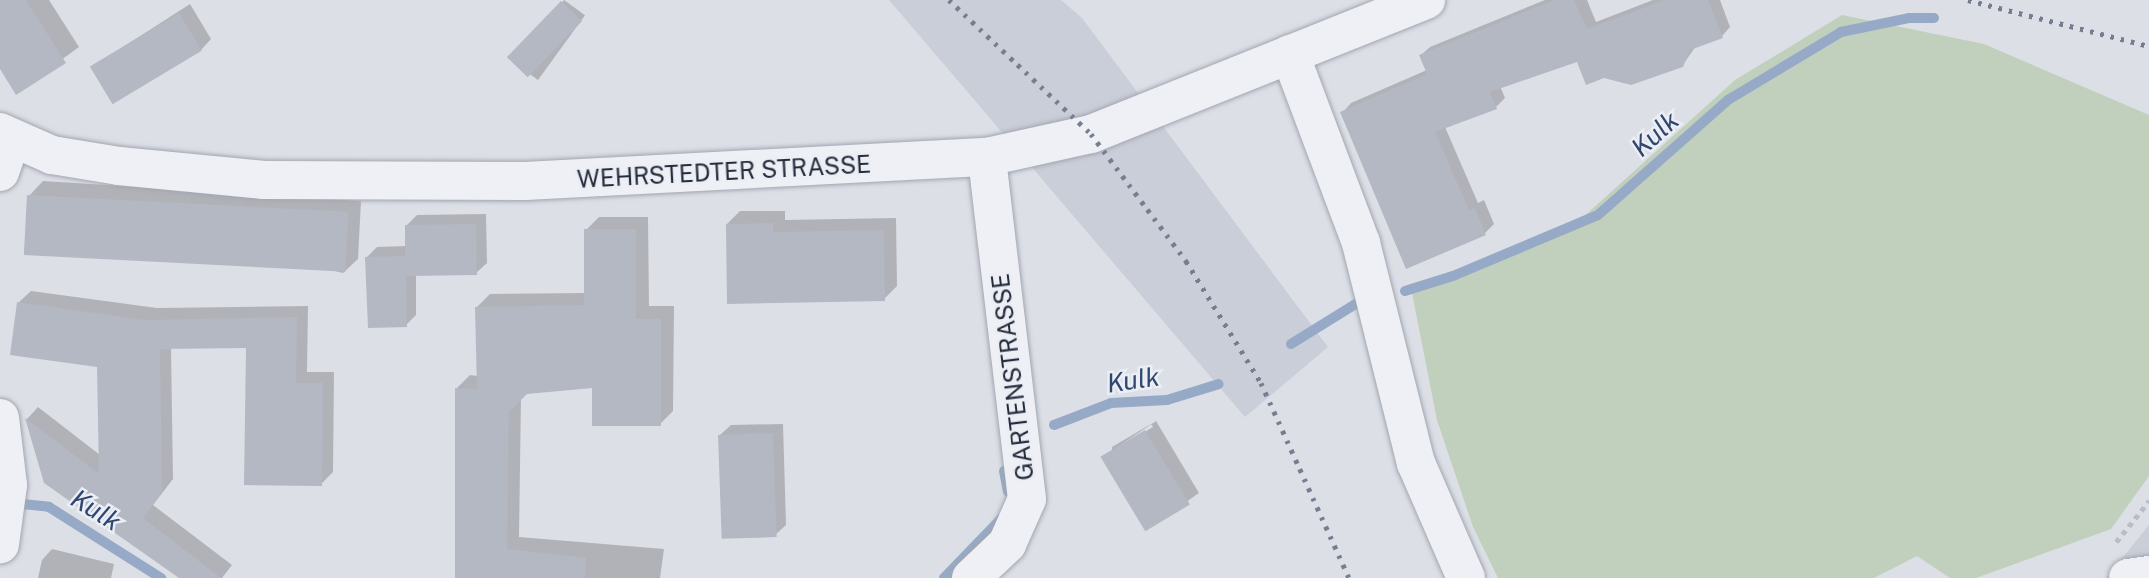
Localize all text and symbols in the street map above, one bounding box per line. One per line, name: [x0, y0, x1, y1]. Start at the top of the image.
water label: Kulk: [1625, 105, 1685, 163]
street label: WEHRSTEDTER STRASSE: [576, 150, 872, 194]
street label: GARTENSTRASSE: [986, 272, 1040, 482]
water label: Kulk: [1105, 361, 1161, 399]
water label: Kulk: [65, 483, 127, 537]

